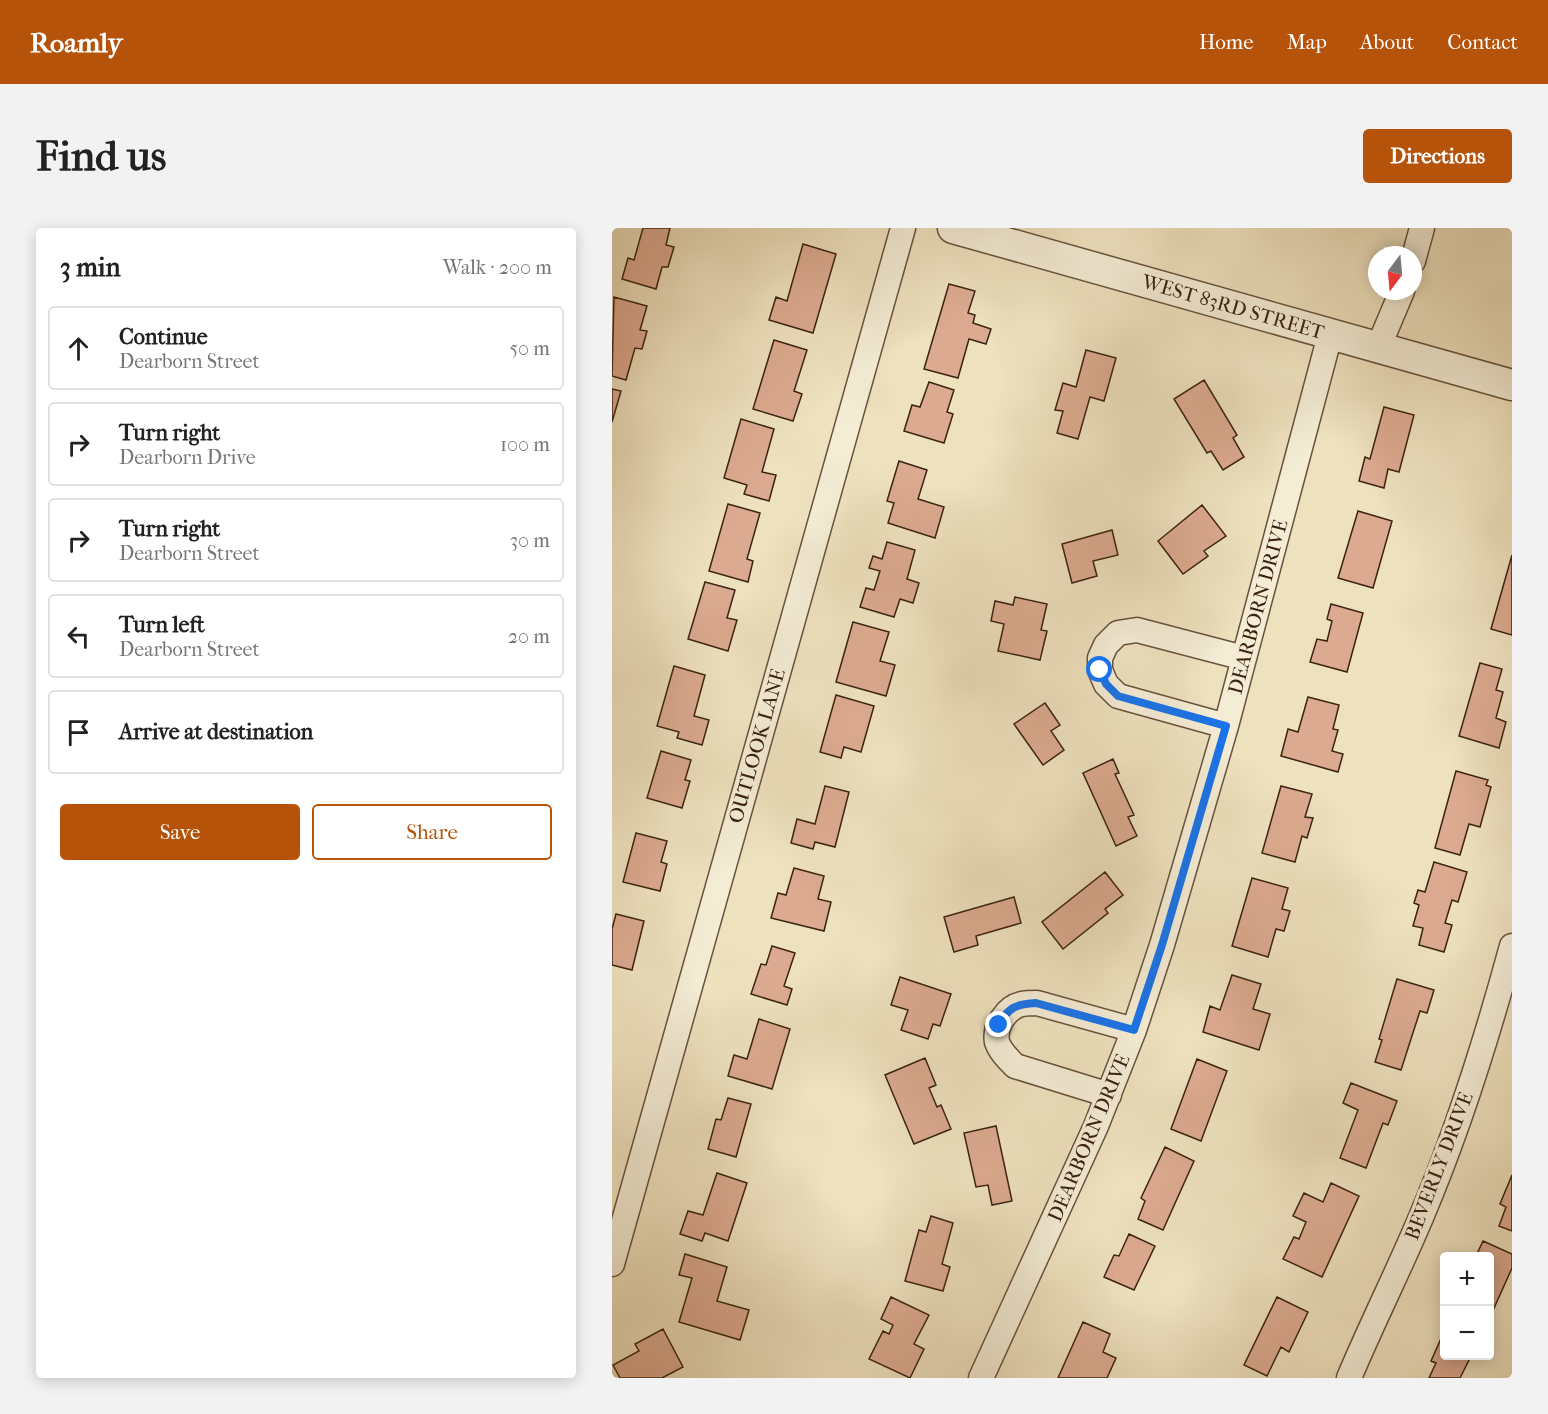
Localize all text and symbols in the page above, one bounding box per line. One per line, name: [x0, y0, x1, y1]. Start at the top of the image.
text: Roamly: [30, 26, 122, 59]
text: Home: [1199, 30, 1254, 54]
text: Map: [1287, 30, 1327, 54]
text: About: [1360, 30, 1414, 54]
text: Contact: [1447, 30, 1518, 54]
button: Directions: [1363, 129, 1512, 183]
text: Find us: [36, 132, 166, 181]
north arrow: [1368, 246, 1422, 300]
text: 3 min: [60, 252, 121, 283]
text: Walk · 200 m: [443, 256, 552, 279]
street label: WEST 83RD STREET: [1138, 270, 1327, 344]
text: Continue: [119, 324, 208, 350]
icon: ahead: [62, 332, 95, 365]
text: 50 m: [509, 337, 550, 360]
text: Dearborn Street: [119, 350, 260, 373]
text: Turn right: [119, 420, 220, 446]
icon: right: [62, 428, 95, 461]
text: 100 m: [500, 433, 550, 456]
text: Dearborn Drive: [119, 446, 256, 469]
text: Turn right: [119, 516, 220, 542]
street label: DEARBORN DRIVE: [1224, 517, 1292, 697]
icon: right: [62, 524, 95, 557]
text: 30 m: [510, 529, 550, 552]
text: Dearborn Street: [119, 542, 260, 565]
text: Turn left: [119, 612, 205, 638]
icon: left: [62, 620, 95, 653]
text: 20 m: [508, 625, 550, 648]
text: Dearborn Street: [119, 638, 260, 661]
route start: [1086, 656, 1112, 682]
street label: OUTLOOK LANE: [724, 666, 790, 826]
icon: arrive: [62, 716, 95, 749]
text: Arrive at destination: [119, 719, 313, 745]
button: Save: [60, 804, 300, 860]
button: Share: [312, 804, 552, 860]
route end: [985, 1011, 1011, 1037]
street label: DEARBORN DRIVE: [1043, 1051, 1135, 1225]
street label: BEVERLY DRIVE: [1400, 1089, 1478, 1243]
map controls: [1440, 1252, 1494, 1360]
button: +: [1440, 1252, 1494, 1306]
button: −: [1440, 1306, 1494, 1360]

